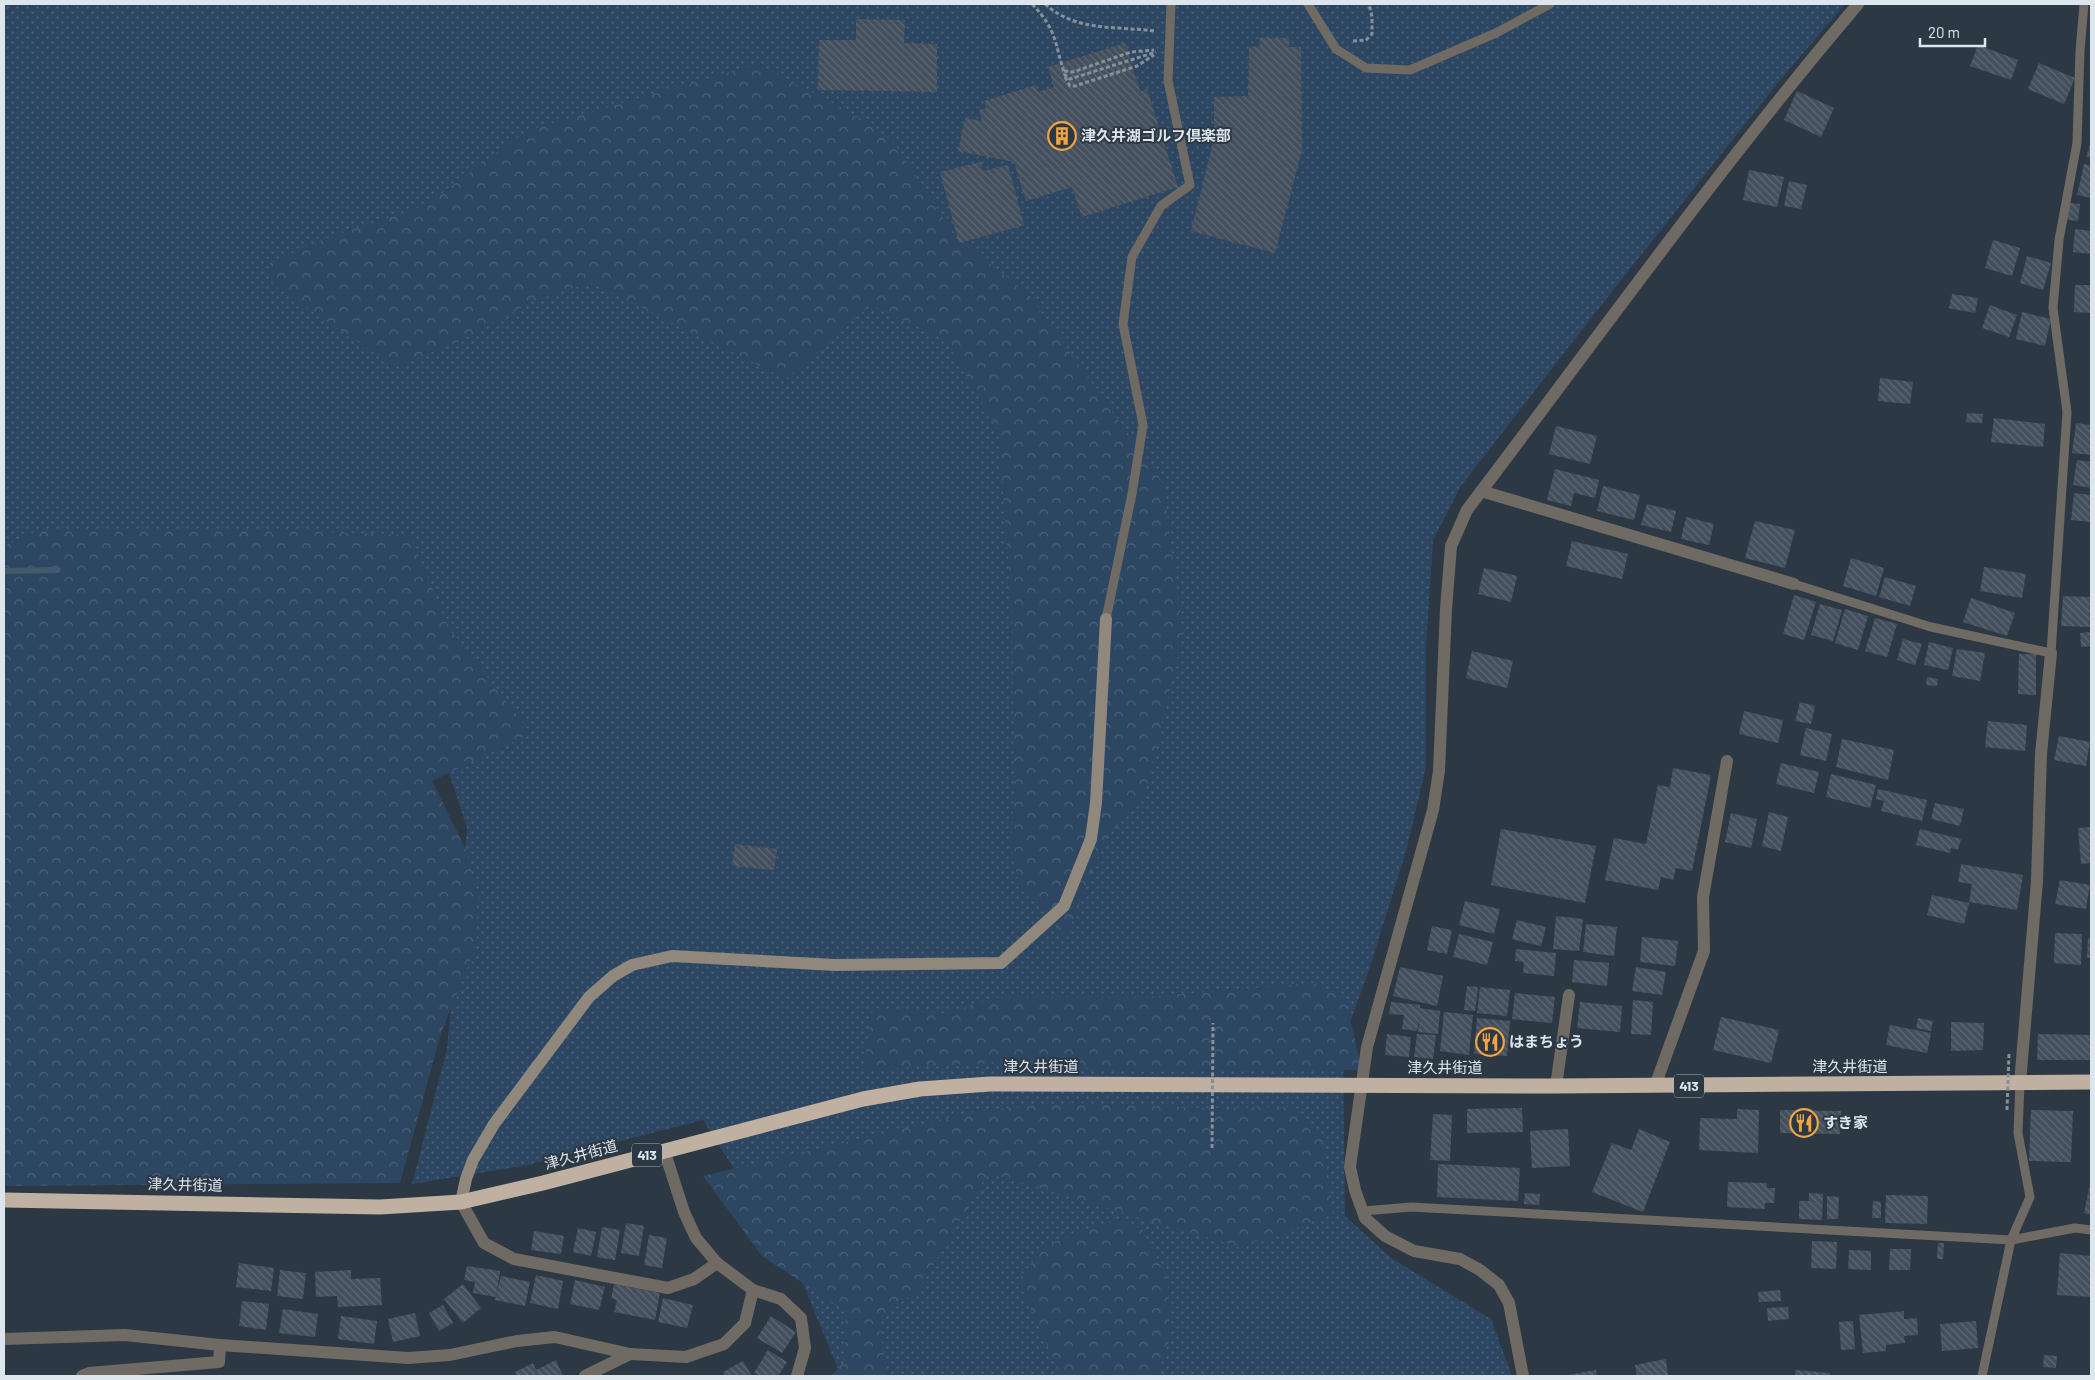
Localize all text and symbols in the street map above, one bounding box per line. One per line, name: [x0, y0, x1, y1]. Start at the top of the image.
scale bar: [1920, 15, 1985, 47]
text: 20 m: [1928, 23, 1960, 41]
building icon: 津久井湖ゴルフ倶楽部: [1047, 121, 1077, 151]
place label: 津久井湖ゴルフ倶楽部: [1081, 126, 1231, 144]
restaurant icon: はまちょう: [1475, 1027, 1505, 1057]
place label: はまちょう: [1509, 1032, 1584, 1050]
street label: 津久井街道: [1003, 1057, 1079, 1075]
street label: 津久井街道: [1812, 1057, 1888, 1075]
street label: 津久井街道: [1407, 1058, 1483, 1076]
road number: 413: [1674, 1074, 1704, 1098]
restaurant icon: すき家: [1789, 1108, 1819, 1138]
place label: すき家: [1823, 1113, 1868, 1131]
street label: 津久井街道: [542, 1136, 619, 1172]
road number: 413: [632, 1144, 662, 1166]
street label: 津久井街道: [147, 1174, 223, 1194]

